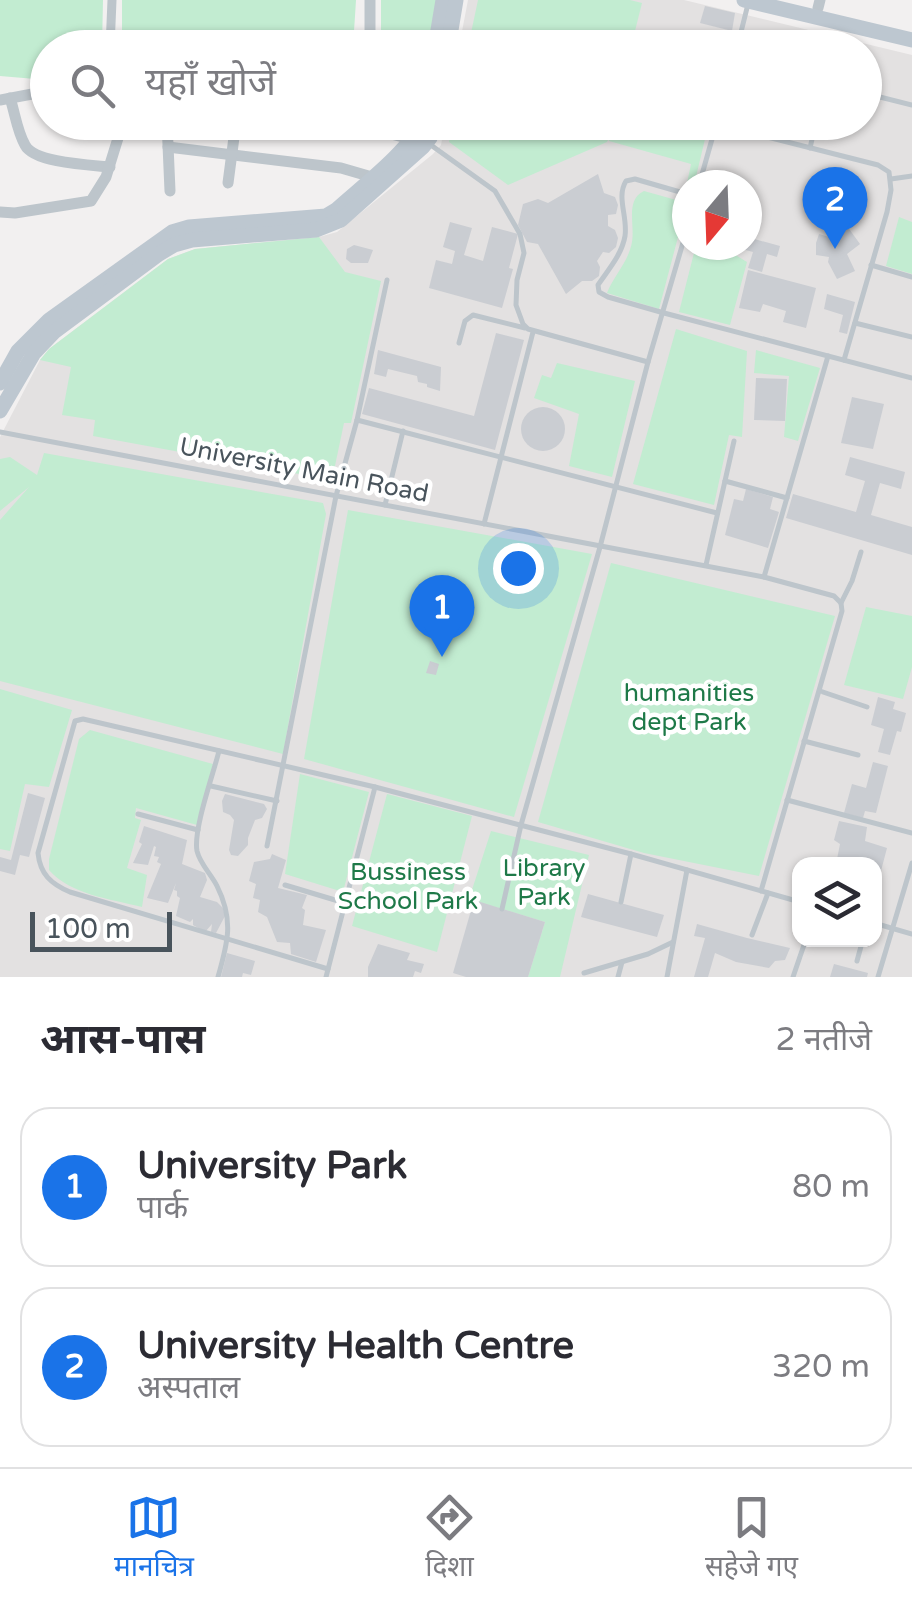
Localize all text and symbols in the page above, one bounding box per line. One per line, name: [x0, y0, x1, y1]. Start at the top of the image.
search box: [30, 30, 882, 140]
icon: search: [65, 58, 120, 113]
text: यहाँ खोजें: [145, 60, 276, 106]
pin: 2: [802, 166, 868, 249]
north arrow: [672, 170, 762, 260]
street label: University Main Road: [177, 431, 431, 509]
your location: [493, 543, 544, 594]
pin: 1: [410, 574, 474, 657]
park label: humanities dept Park: [624, 678, 754, 737]
park label: Library Park: [502, 853, 586, 912]
park label: Bussiness School Park: [338, 857, 478, 916]
map controls: [792, 857, 882, 947]
button: layers: [792, 857, 882, 947]
scale bar: [30, 907, 172, 951]
text: 100 m: [45, 912, 131, 946]
text: आस-पास: [40, 1014, 205, 1065]
text: 2 नतीजे: [776, 1021, 872, 1059]
text: University Park: [137, 1143, 407, 1189]
text: 1: [64, 1168, 85, 1206]
text: 80 m: [792, 1168, 870, 1206]
text: पार्क: [137, 1189, 188, 1227]
text: University Health Centre: [137, 1323, 574, 1369]
text: 2: [64, 1348, 85, 1386]
text: 320 m: [772, 1348, 870, 1386]
text: अस्पताल: [137, 1369, 240, 1407]
tab: मानचित्र: [114, 1490, 194, 1587]
tab: दिशा: [422, 1490, 477, 1587]
tab: सहेजे गए: [705, 1490, 798, 1587]

